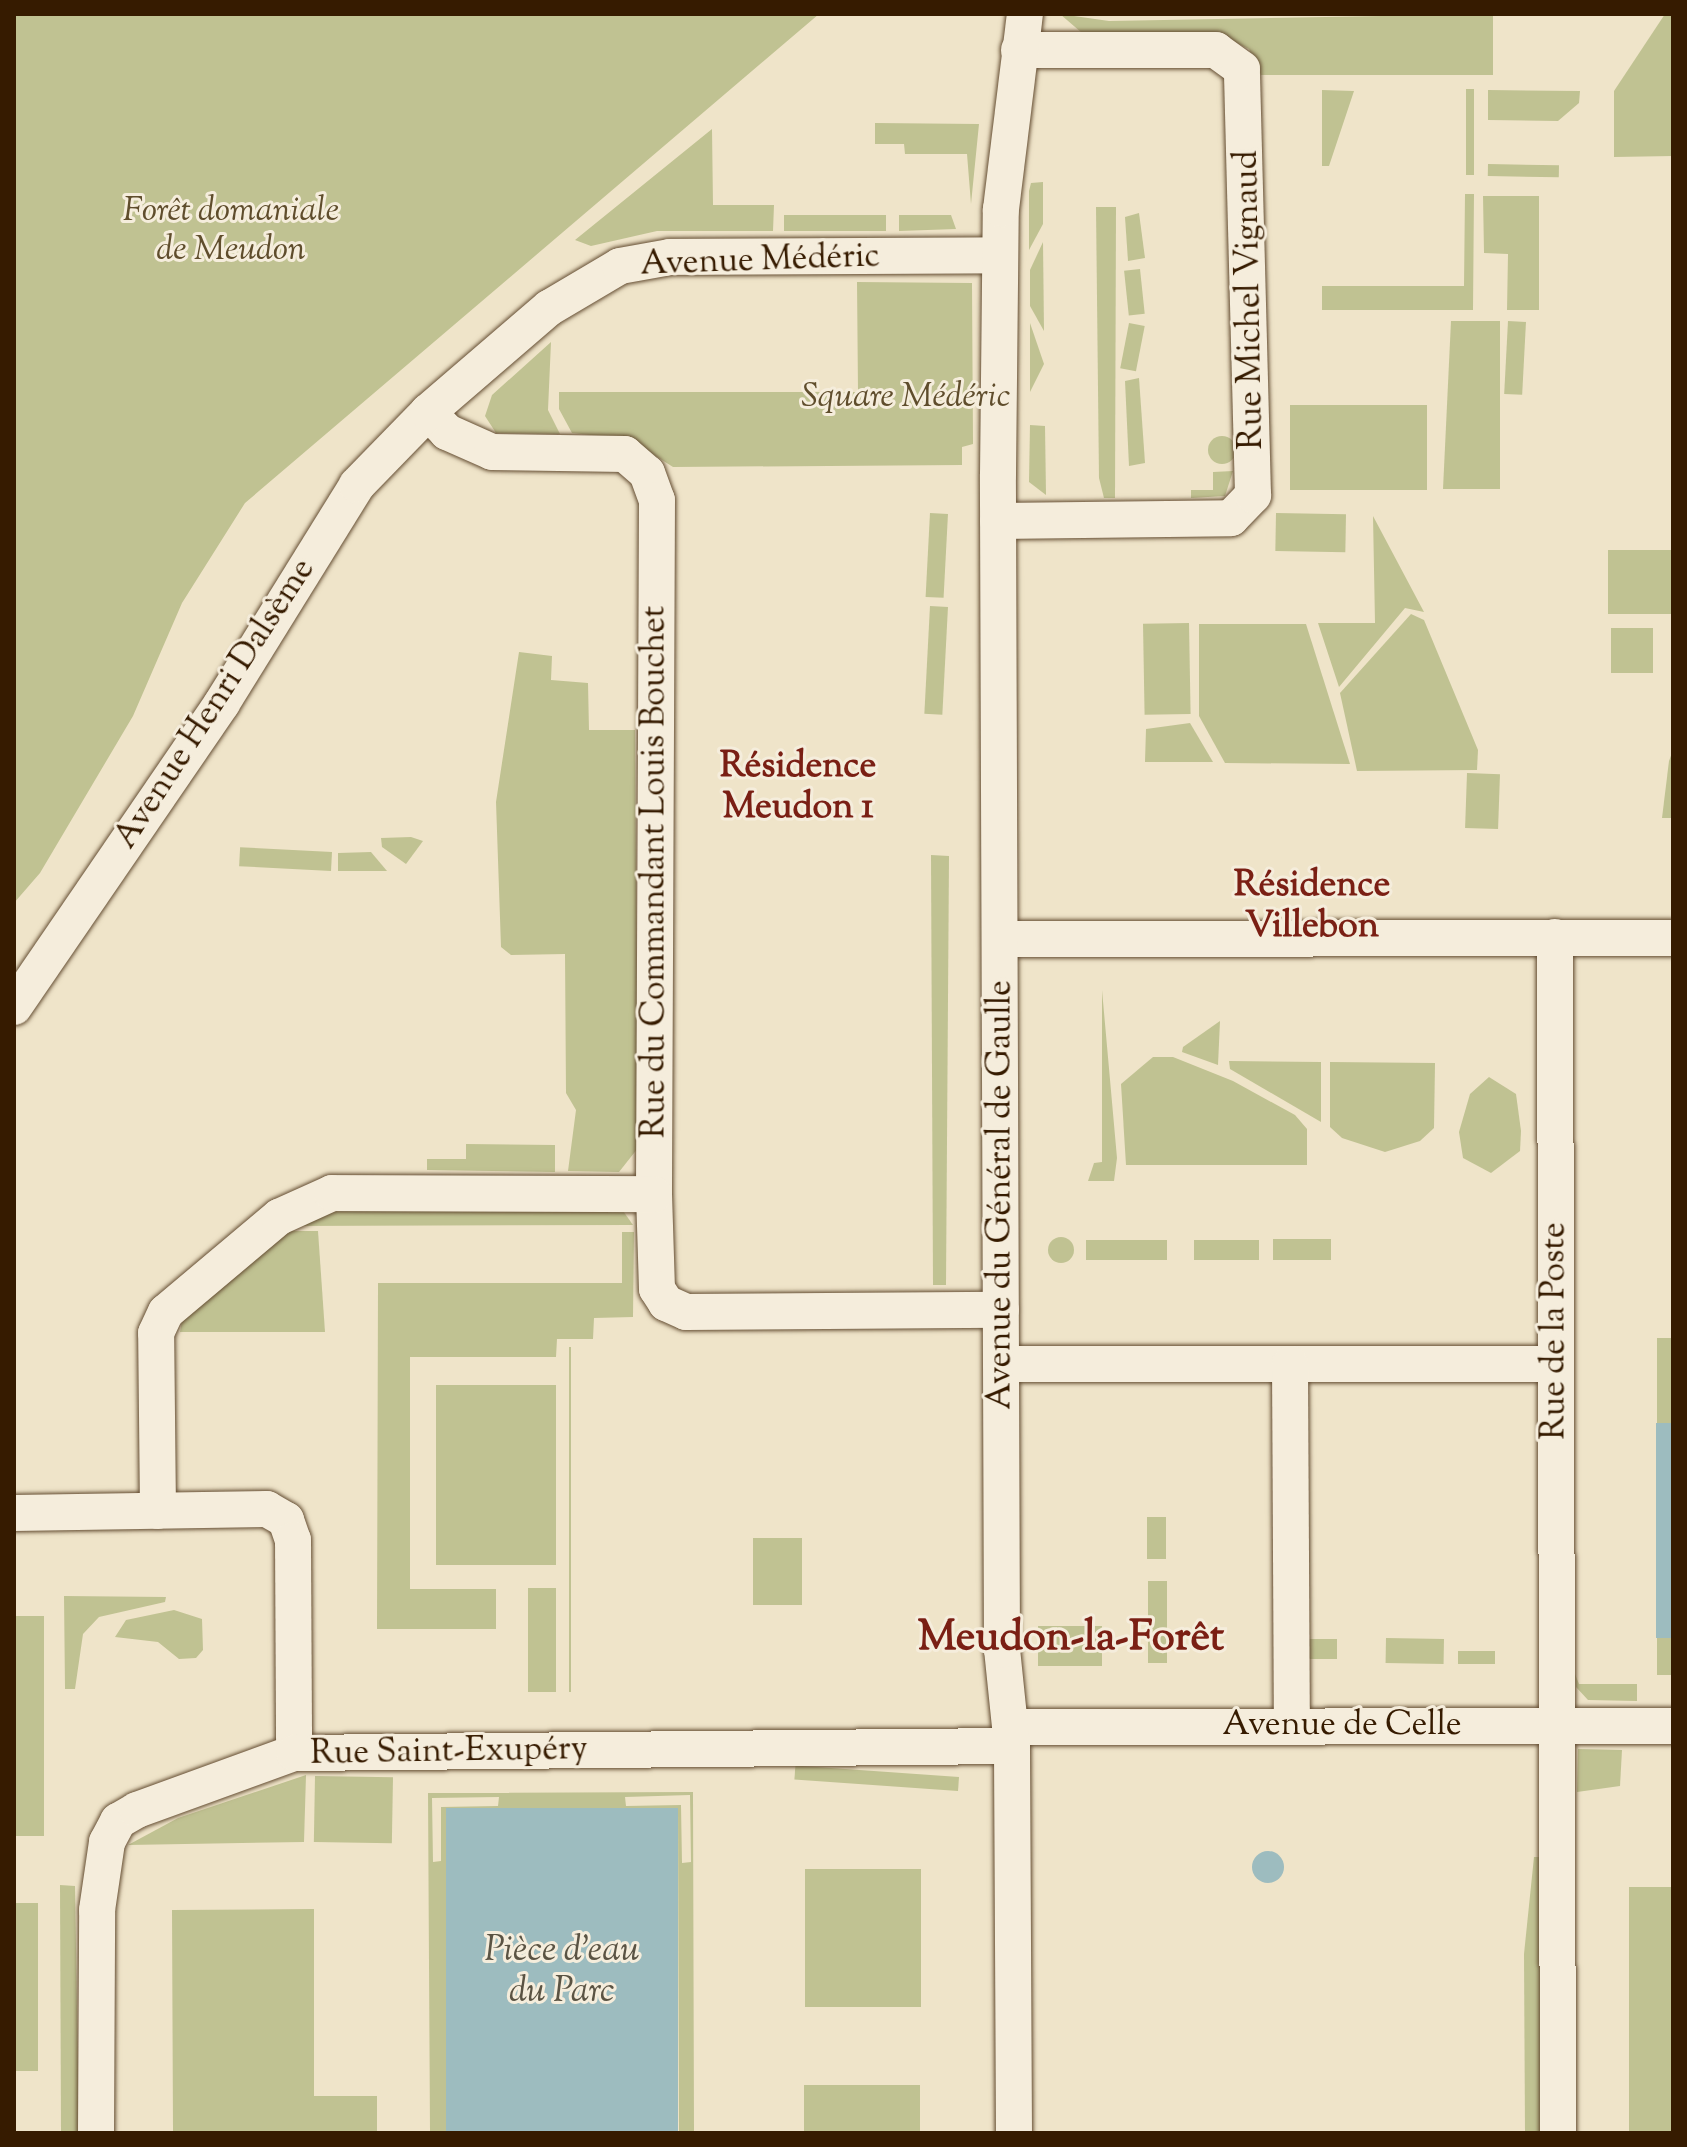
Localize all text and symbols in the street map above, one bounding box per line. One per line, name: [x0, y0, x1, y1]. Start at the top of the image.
street label: Rue Michel Vignaud: [1227, 150, 1273, 450]
park label: Forêt domaniale de Meudon: [123, 191, 339, 270]
street label: Avenue Médéric: [639, 236, 881, 286]
park label: Square Médéric: [801, 378, 1011, 418]
street label: Avenue Henri Dalsème: [106, 551, 324, 857]
street label: Rue du Commandant Louis Bouchet: [635, 606, 675, 1138]
district label: Résidence Meudon 1: [720, 745, 876, 830]
district label: Résidence Villebon: [1234, 864, 1390, 949]
street label: Avenue du Général de Gaulle: [981, 980, 1021, 1410]
street label: Rue de la Poste: [1535, 1222, 1575, 1440]
district label: Meudon-la-Forêt: [918, 1614, 1224, 1664]
street label: Avenue de Celle: [1222, 1706, 1462, 1746]
street label: Rue Saint-Exupéry: [310, 1729, 588, 1775]
water label: Pièce d'eau du Parc: [485, 1929, 639, 2014]

